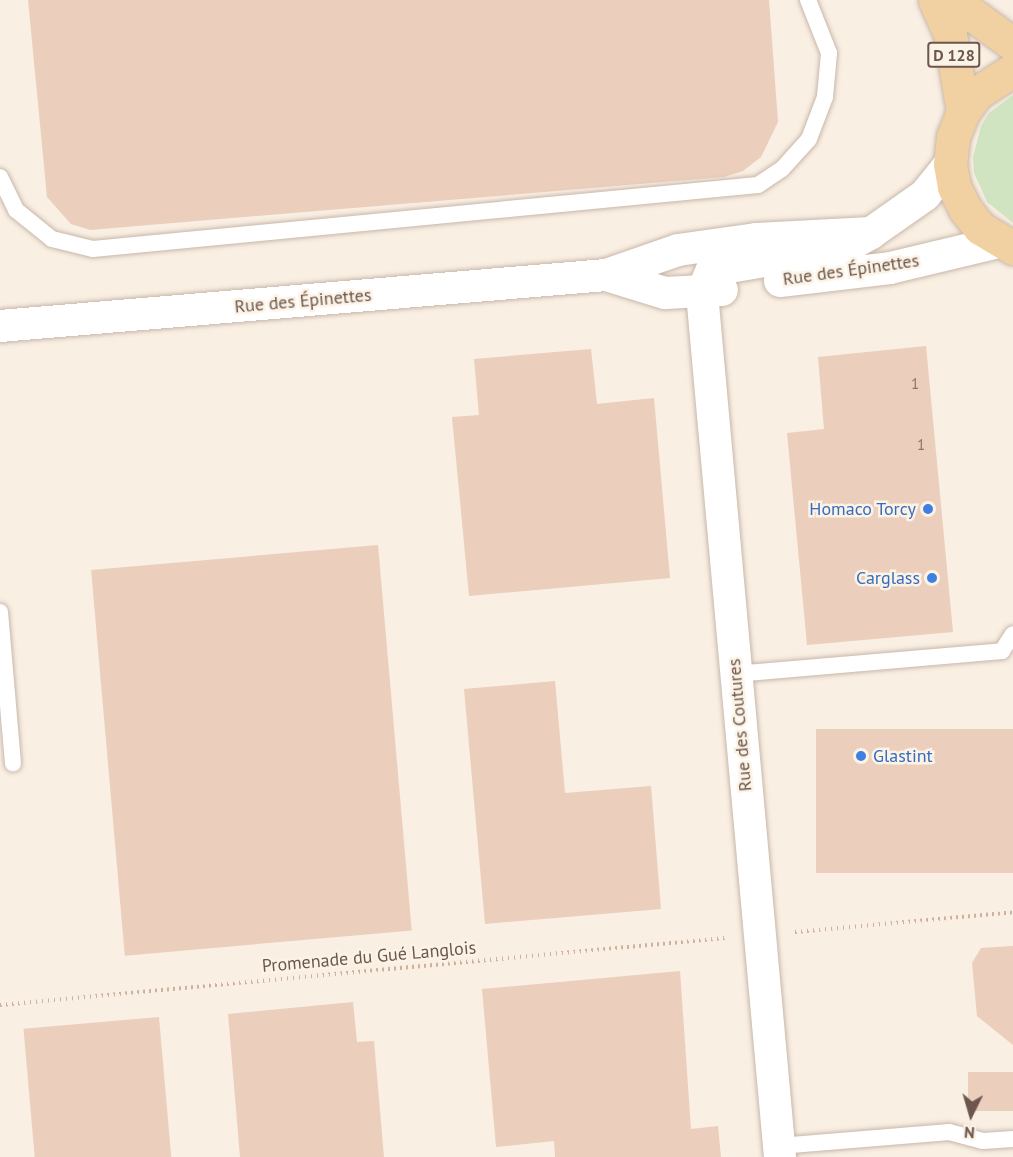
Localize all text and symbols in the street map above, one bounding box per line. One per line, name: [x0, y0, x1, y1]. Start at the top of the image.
road number: D 128: [927, 42, 981, 68]
street label: Rue des Épinettes: [782, 250, 920, 290]
street label: Rue des Épinettes: [234, 284, 372, 318]
house number: 1: [911, 375, 919, 393]
house number: 1: [917, 436, 925, 454]
place label: Homaco Torcy: [809, 498, 916, 520]
marker: Homaco Torcy: [921, 502, 935, 516]
place label: Carglass: [856, 567, 920, 589]
marker: Carglass: [925, 571, 939, 585]
street label: Rue des Coutures: [723, 658, 757, 792]
place label: Glastint: [873, 745, 933, 767]
marker: Glastint: [854, 749, 868, 763]
street label: Promenade du Gué Langlois: [261, 937, 477, 977]
north arrow: [941, 1085, 1001, 1145]
text: N: [963, 1123, 976, 1143]

